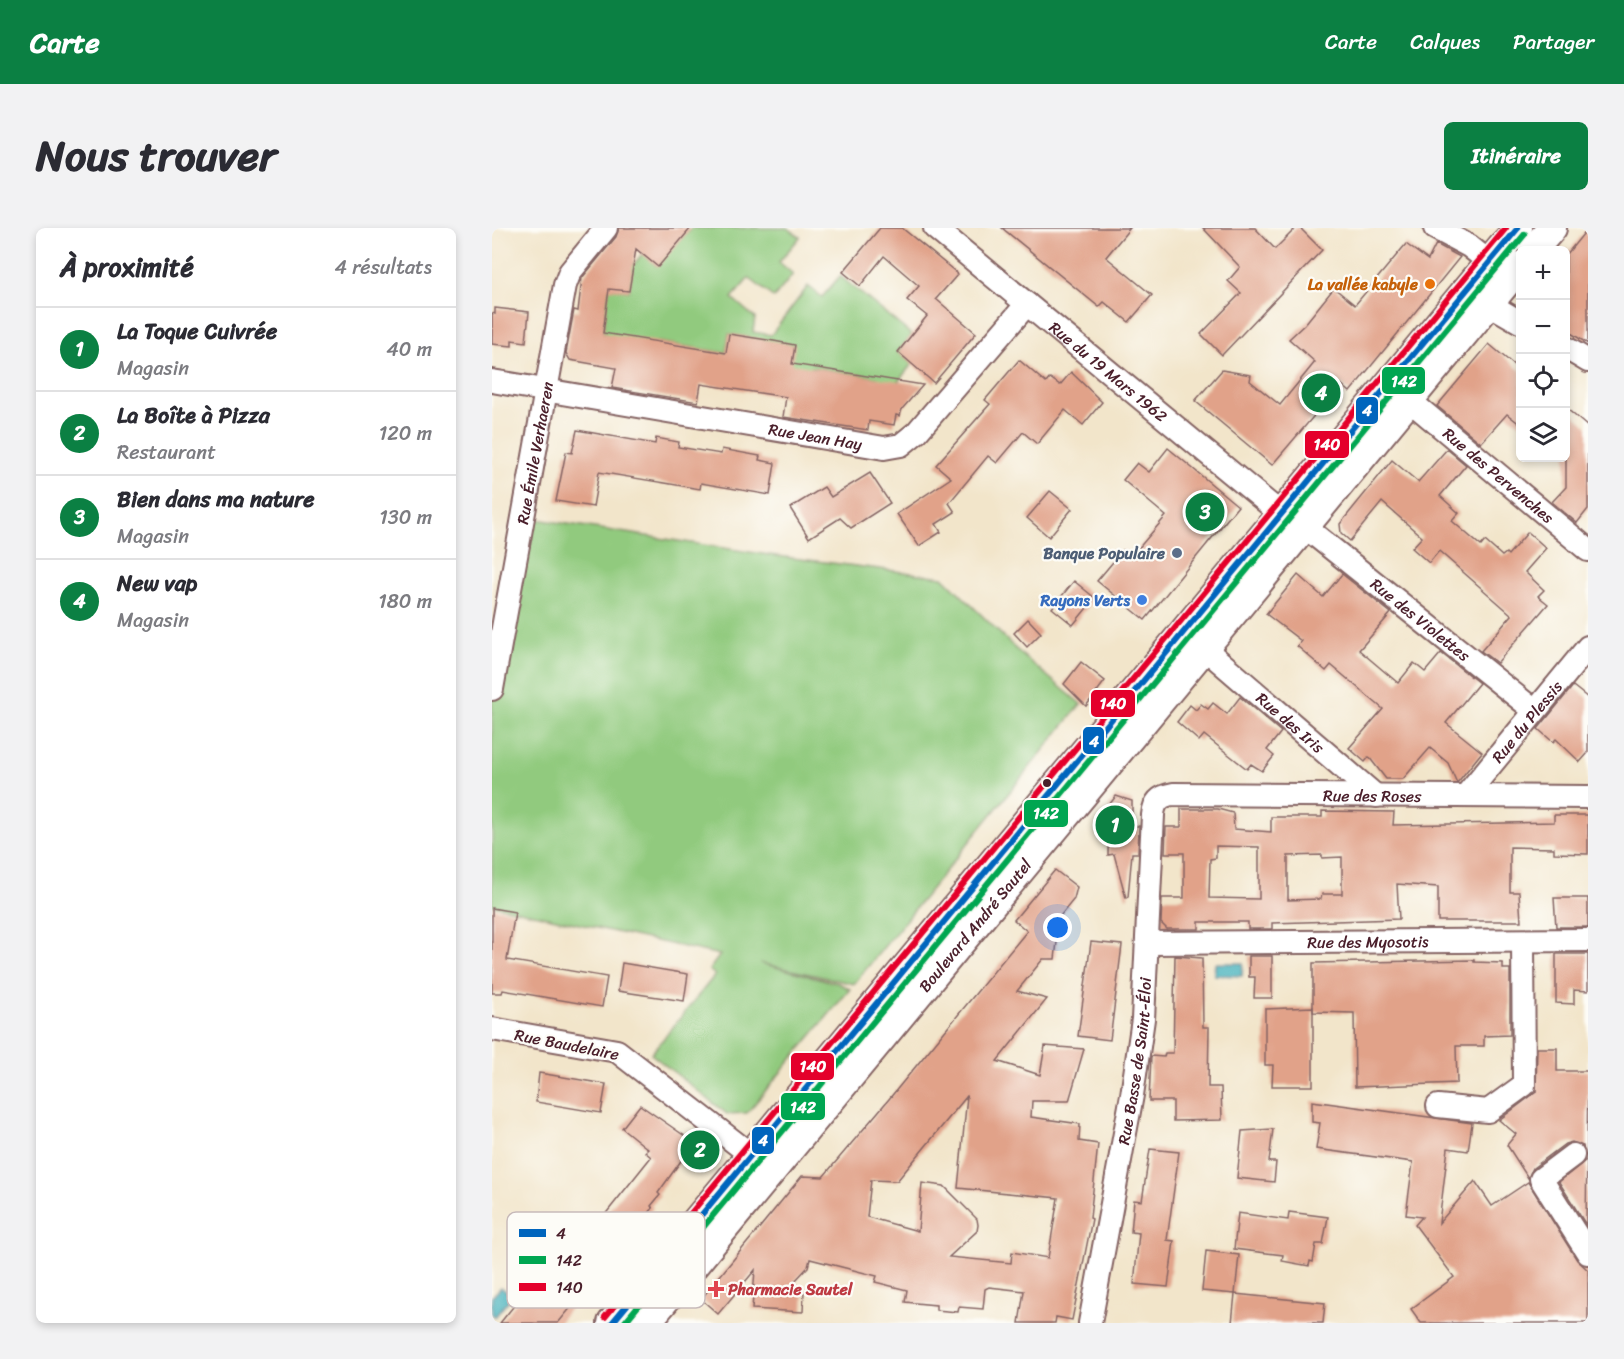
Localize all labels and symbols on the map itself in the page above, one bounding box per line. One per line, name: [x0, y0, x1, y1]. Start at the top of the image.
place label: La vallée kabyle: [1308, 270, 1419, 299]
marker: La vallée kabyle: [1423, 277, 1437, 291]
street label: Rue du 19 Mars 1962: [1042, 314, 1174, 430]
line badge: 142: [1381, 366, 1426, 395]
text: 142: [1391, 367, 1418, 396]
pin: 4: [1302, 370, 1340, 416]
street label: Rue Émile Verhaeren: [508, 379, 562, 527]
line badge: 4: [1355, 396, 1379, 425]
text: 4: [1361, 396, 1372, 425]
street label: Rue Jean Hay: [766, 415, 865, 459]
street label: Rue des Pervenches: [1436, 420, 1561, 532]
line badge: 140: [1304, 430, 1350, 459]
text: 140: [1314, 430, 1340, 459]
pin: 3: [1186, 490, 1224, 534]
place label: Banque Populaire: [1043, 539, 1166, 568]
marker: Banque Populaire: [1170, 546, 1184, 560]
street label: Rue des Violettes: [1364, 570, 1477, 669]
place label: Rayons Verts: [1039, 586, 1130, 615]
marker: Rayons Verts: [1135, 593, 1149, 607]
street label: Rue du Plessis: [1484, 673, 1571, 770]
street label: Rue des Iris: [1249, 685, 1332, 761]
line badge: 140: [1090, 689, 1136, 718]
text: 140: [1100, 689, 1126, 718]
line badge: 4: [1082, 726, 1105, 755]
text: 4: [1088, 727, 1099, 756]
unlabelled marker: [1041, 777, 1053, 789]
street label: Rue des Roses: [1323, 781, 1422, 811]
line badge: 142: [1023, 799, 1069, 828]
text: 142: [1033, 799, 1060, 828]
pin: 1: [1096, 802, 1134, 848]
street label: Boulevard André Sautel: [911, 852, 1040, 999]
your location: [1043, 913, 1072, 942]
street label: Rue des Myosotis: [1307, 927, 1429, 957]
street label: Rue Basse de Saint-Éloi: [1109, 976, 1160, 1147]
street label: Rue Baudelaire: [512, 1020, 622, 1069]
line badge: 140: [790, 1052, 835, 1081]
text: 140: [800, 1052, 826, 1081]
line badge: 142: [780, 1092, 826, 1121]
text: 142: [790, 1093, 817, 1122]
line badge: 4: [751, 1126, 775, 1155]
text: 4: [757, 1126, 768, 1155]
pin: 2: [680, 1128, 720, 1172]
legend: [507, 1212, 705, 1308]
text: 4: [556, 1219, 566, 1248]
text: 142: [556, 1246, 582, 1275]
text: 140: [556, 1273, 583, 1302]
place label: Pharmacie Sautel: [728, 1275, 854, 1304]
marker: Pharmacie Sautel: [709, 1282, 723, 1296]

